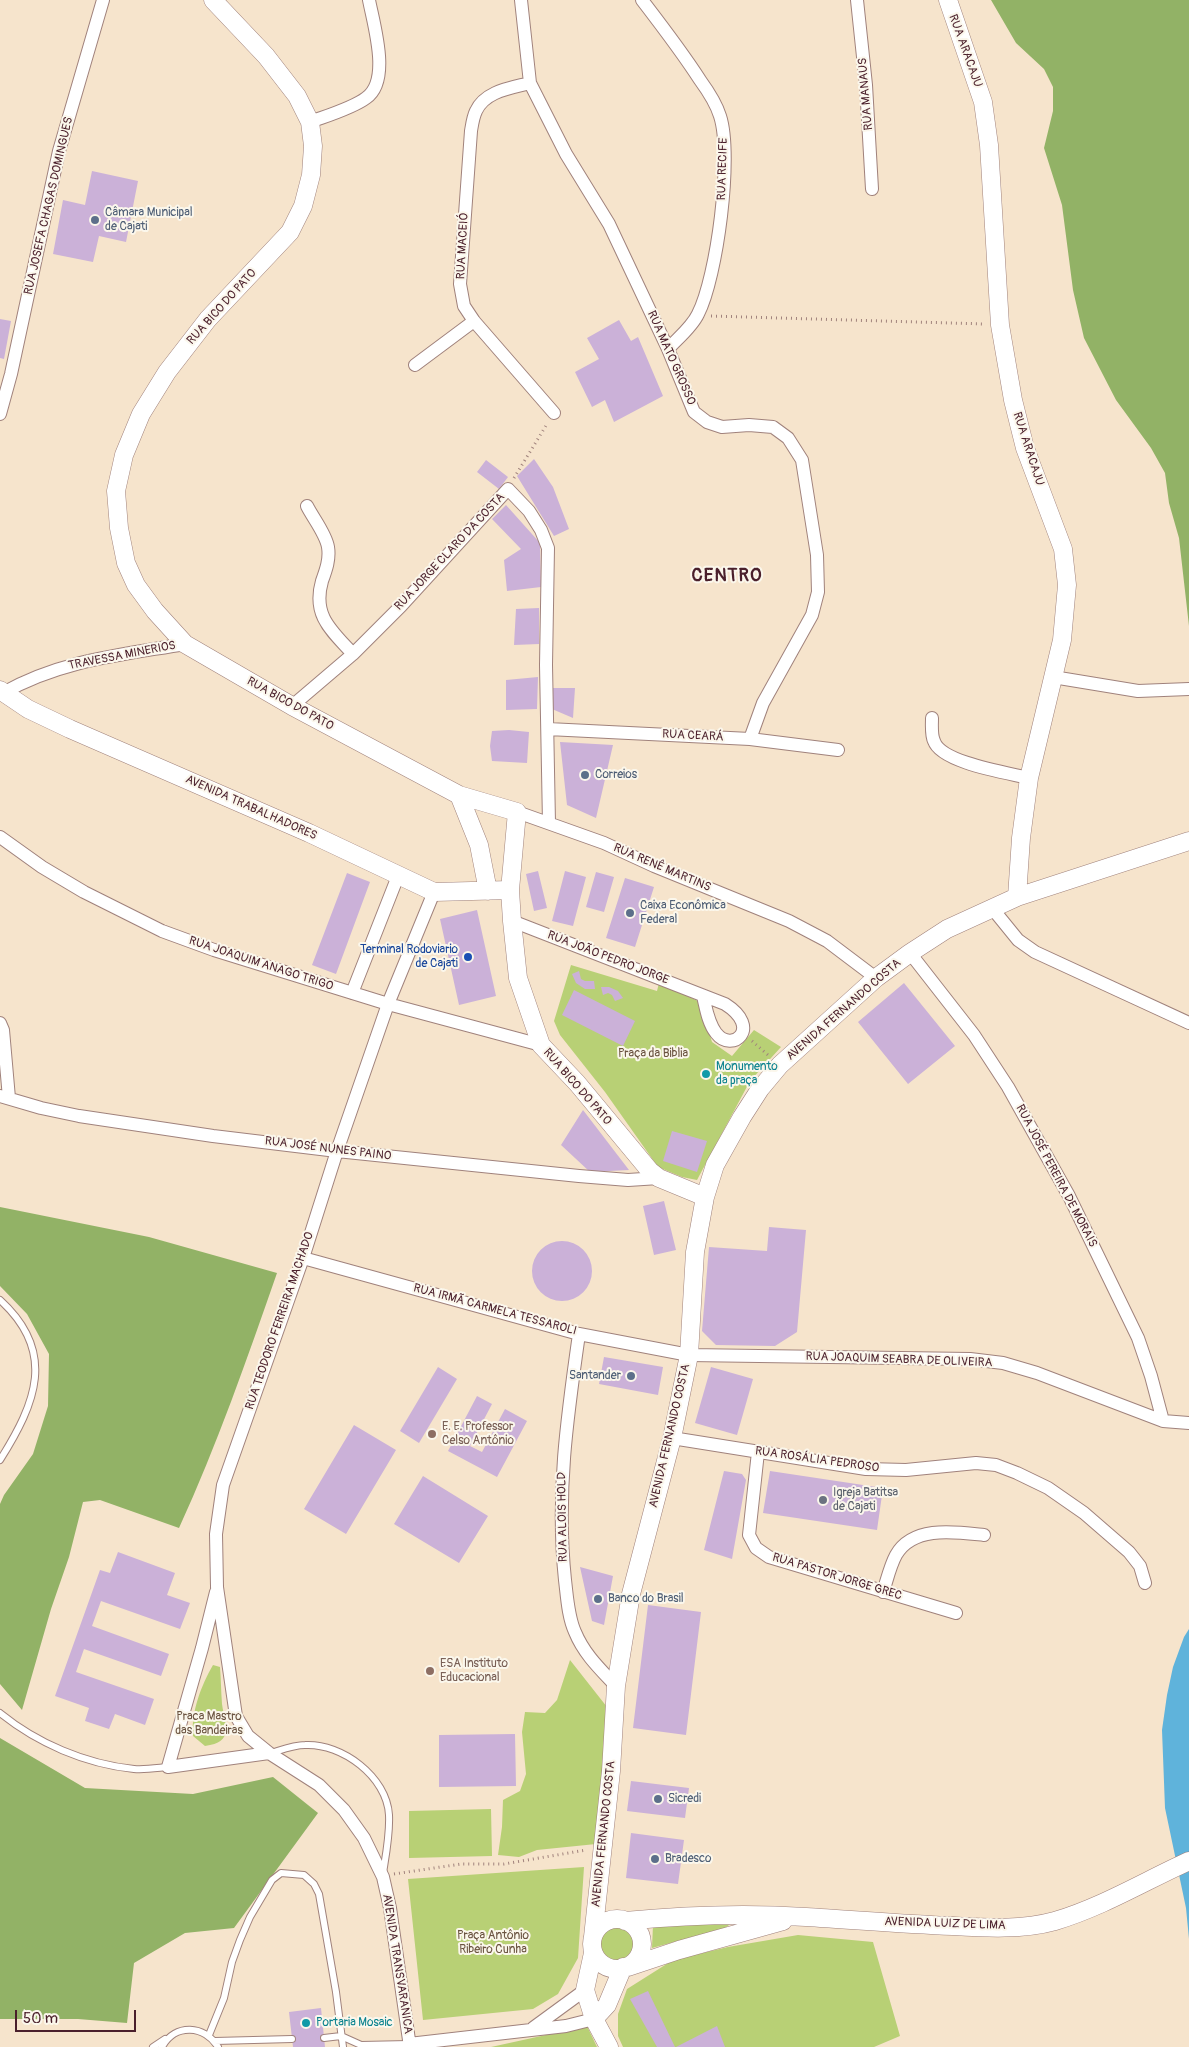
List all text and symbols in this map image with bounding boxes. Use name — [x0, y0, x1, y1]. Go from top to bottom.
street label: RUA ARACAJU — [945, 13, 985, 89]
street label: RUA MANAUS — [856, 57, 876, 131]
street label: RUA JOSEFA CHAGAS DOMINGUES — [22, 116, 76, 296]
street label: RUA RECIFE — [715, 137, 731, 201]
place label: Câmara Municipal de Cajati — [105, 206, 193, 234]
street label: RUA MACEIÓ — [454, 212, 472, 280]
marker: Câmara Municipal de Cajati — [89, 214, 101, 226]
street label: RUA BICO DO PATO — [184, 266, 260, 348]
street label: RUA MATO GROSSO — [644, 309, 698, 407]
street label: RUA ARACAJU — [1009, 410, 1047, 488]
street label: RUA JORGE CLARO DA COSTA — [392, 490, 508, 614]
district label: CENTRO — [691, 565, 763, 587]
street label: TRAVESSA MINERIOS — [67, 639, 177, 673]
street label: RUA BICO DO PATO — [244, 674, 336, 734]
street label: RUA CEARÁ — [662, 727, 724, 745]
place label: Correios — [595, 768, 637, 782]
marker: Correios — [579, 769, 591, 781]
street label: AVENIDA TRABALHADORES — [183, 772, 319, 844]
street label: RUA RENÊ MARTINS — [611, 841, 713, 895]
place label: Caixa Econômica Federal — [640, 899, 726, 927]
marker: Caixa Econômica Federal — [624, 907, 636, 919]
street label: RUA JOÃO PEDRO JORGE — [545, 928, 671, 988]
street label: RUA JOAQUIM ANAGO TRIGO — [187, 934, 335, 994]
place label: Terminal Rodoviario de Cajati — [360, 943, 458, 971]
marker: Terminal Rodoviario de Cajati — [462, 951, 474, 963]
street label: AVENIDA FERNANDO COSTA — [784, 956, 904, 1064]
street label: RUA BICO DO PATO — [540, 1046, 614, 1128]
park label: Praça da Biblia — [618, 1047, 688, 1061]
place label: Monumento da praça — [716, 1060, 778, 1088]
marker: Monumento da praça — [700, 1068, 712, 1080]
street label: RUA JOSÉ PEREIRA DE MORAIS — [1012, 1102, 1100, 1250]
street label: RUA JOSÉ NUNES PAINO — [264, 1134, 392, 1164]
street label: RUA TEODORO FERREIRA MACHADO — [243, 1230, 317, 1412]
street label: RUA IRMÃ CARMELA TESSAROLI — [412, 1281, 578, 1339]
street label: RUA JOAQUIM SEABRA DE OLIVEIRA — [805, 1350, 993, 1370]
street label: AVENIDA FERNANDO COSTA — [646, 1363, 694, 1509]
place label: Santander — [569, 1369, 621, 1383]
marker: Santander — [625, 1370, 637, 1382]
place label: E. E. Professor Celso Antônio — [442, 1420, 514, 1448]
marker: E. E. Professor Celso Antônio — [426, 1428, 438, 1440]
street label: RUA ROSÁLIA PEDROSO — [754, 1444, 880, 1476]
street label: RUA ALOIS HOLD — [555, 1472, 571, 1562]
place label: Igreja Batitsa de Cajati — [833, 1486, 898, 1514]
marker: Igreja Batitsa de Cajati — [817, 1494, 829, 1506]
street label: RUA PASTOR JORGE GREC — [770, 1550, 904, 1604]
place label: Banco do Brasil — [608, 1592, 684, 1606]
marker: Banco do Brasil — [592, 1593, 604, 1605]
place label: ESA Instituto Educacional — [440, 1657, 508, 1685]
marker: ESA Instituto Educacional — [424, 1665, 436, 1677]
park label: Praca Mastro das Bandeiras — [175, 1710, 243, 1738]
street label: AVENIDA FERNANDO COSTA — [589, 1760, 619, 1908]
place label: Sicredi — [668, 1792, 701, 1806]
marker: Sicredi — [652, 1793, 664, 1805]
place label: Bradesco — [665, 1852, 711, 1866]
marker: Bradesco — [649, 1853, 661, 1865]
street label: AVENIDA TRANSVARANICA — [379, 1893, 415, 2035]
street label: AVENIDA LUIZ DE LIMA — [884, 1915, 1006, 1933]
park label: Praça Antônio Ribeiro Cunha — [457, 1929, 529, 1957]
scale bar — [18, 2000, 139, 2032]
text: 50 m — [23, 2009, 58, 2028]
place label: Portaria Mosaic — [316, 2016, 393, 2030]
marker: Portaria Mosaic — [300, 2017, 312, 2029]

